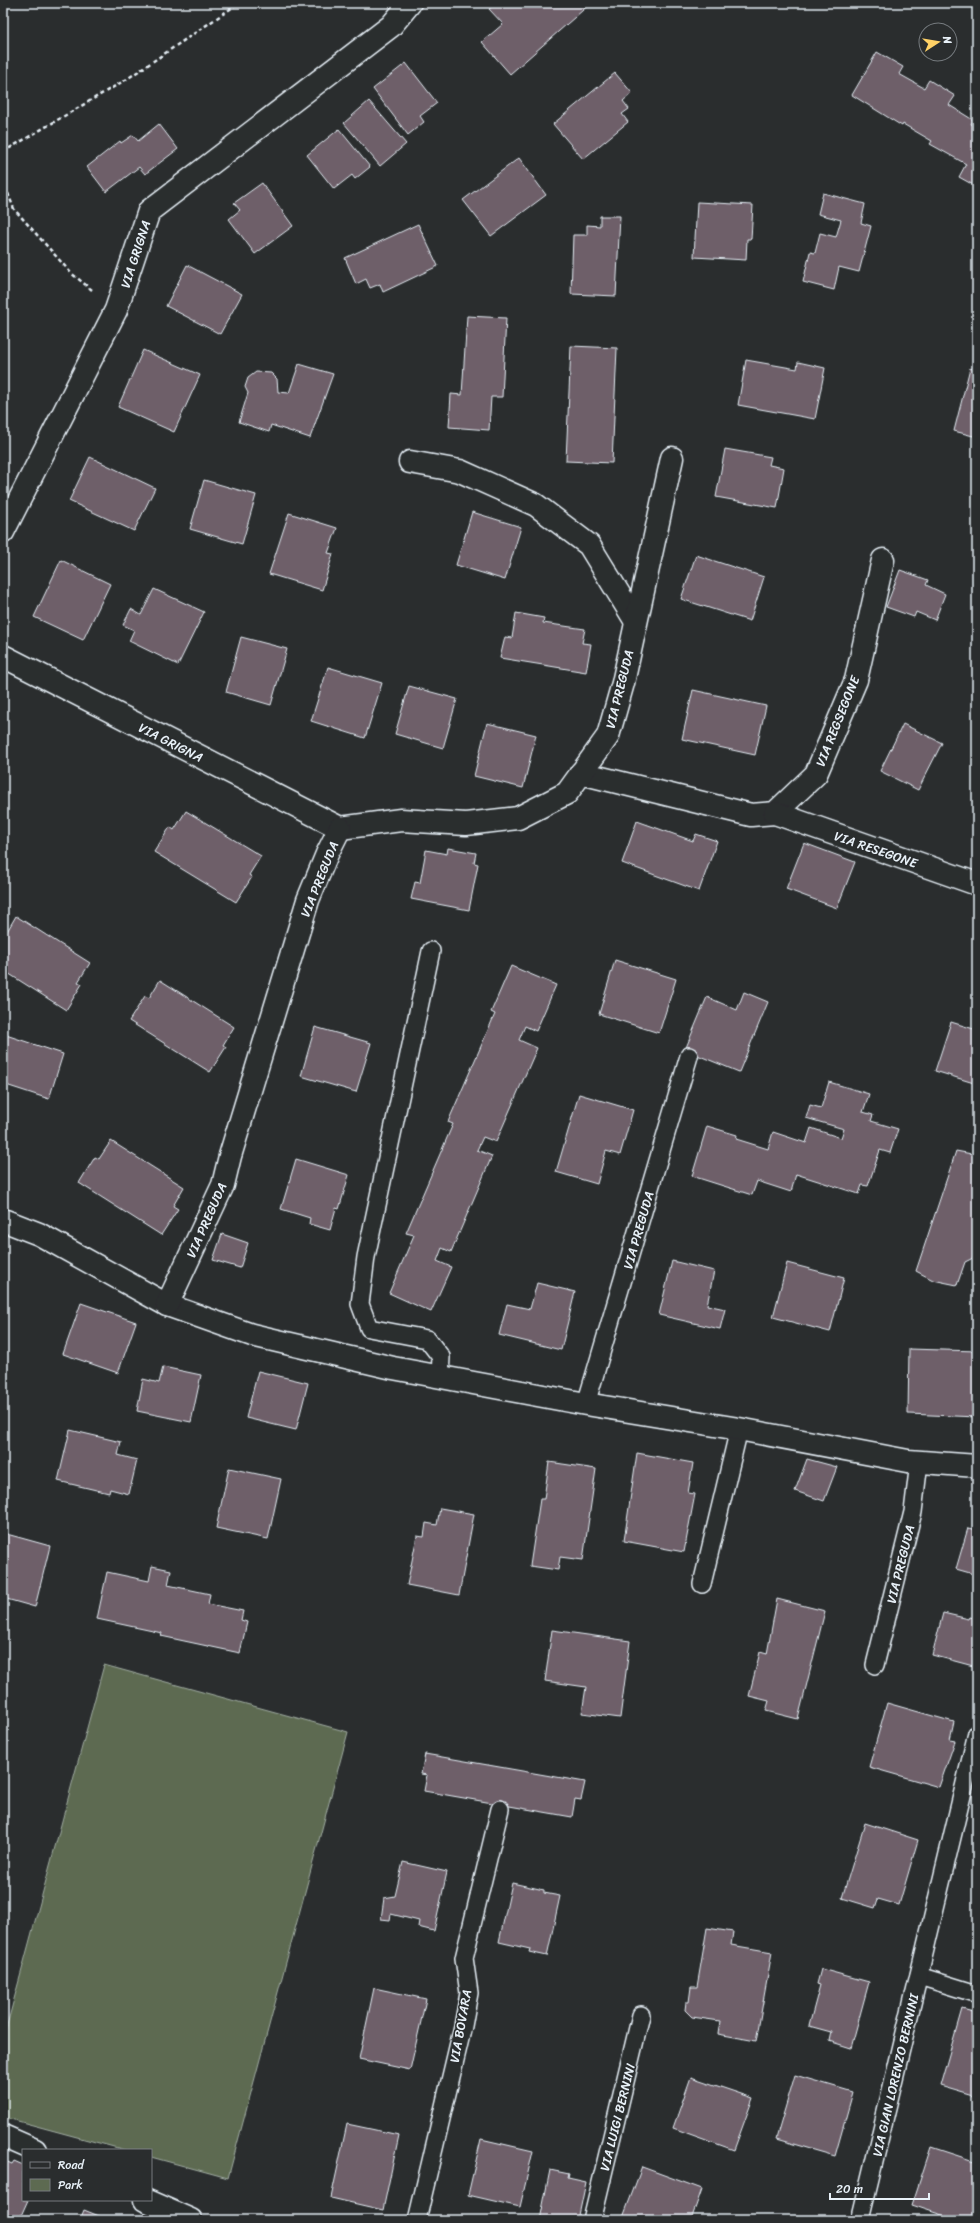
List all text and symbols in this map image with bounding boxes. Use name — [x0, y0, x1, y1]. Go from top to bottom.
north arrow — [918, 22, 958, 62]
text: N — [937, 33, 957, 46]
street label: VIA GRIGNA — [114, 217, 157, 291]
street label: VIA PREGUDA — [599, 647, 640, 731]
street label: VIA REGSEGONE — [809, 672, 866, 770]
street label: VIA GRIGNA — [134, 716, 207, 769]
street label: VIA RESEGONE — [831, 824, 921, 875]
street label: VIA PREGUDA — [294, 838, 345, 921]
street label: VIA PREGUDA — [180, 1179, 233, 1262]
street label: VIA PREGUDA — [616, 1188, 661, 1272]
street label: VIA PREGUDA — [880, 1522, 921, 1606]
street label: VIA BOVARA — [443, 1988, 478, 2065]
street label: VIA GIAN LORENZO BERNINI — [866, 1991, 926, 2159]
street label: VIA LUIGI BERNINI — [593, 2061, 642, 2173]
legend — [22, 2149, 152, 2201]
text: Road — [58, 2154, 85, 2176]
text: Park — [58, 2174, 83, 2196]
scale bar — [830, 2175, 929, 2201]
text: 20 m — [836, 2178, 863, 2200]

